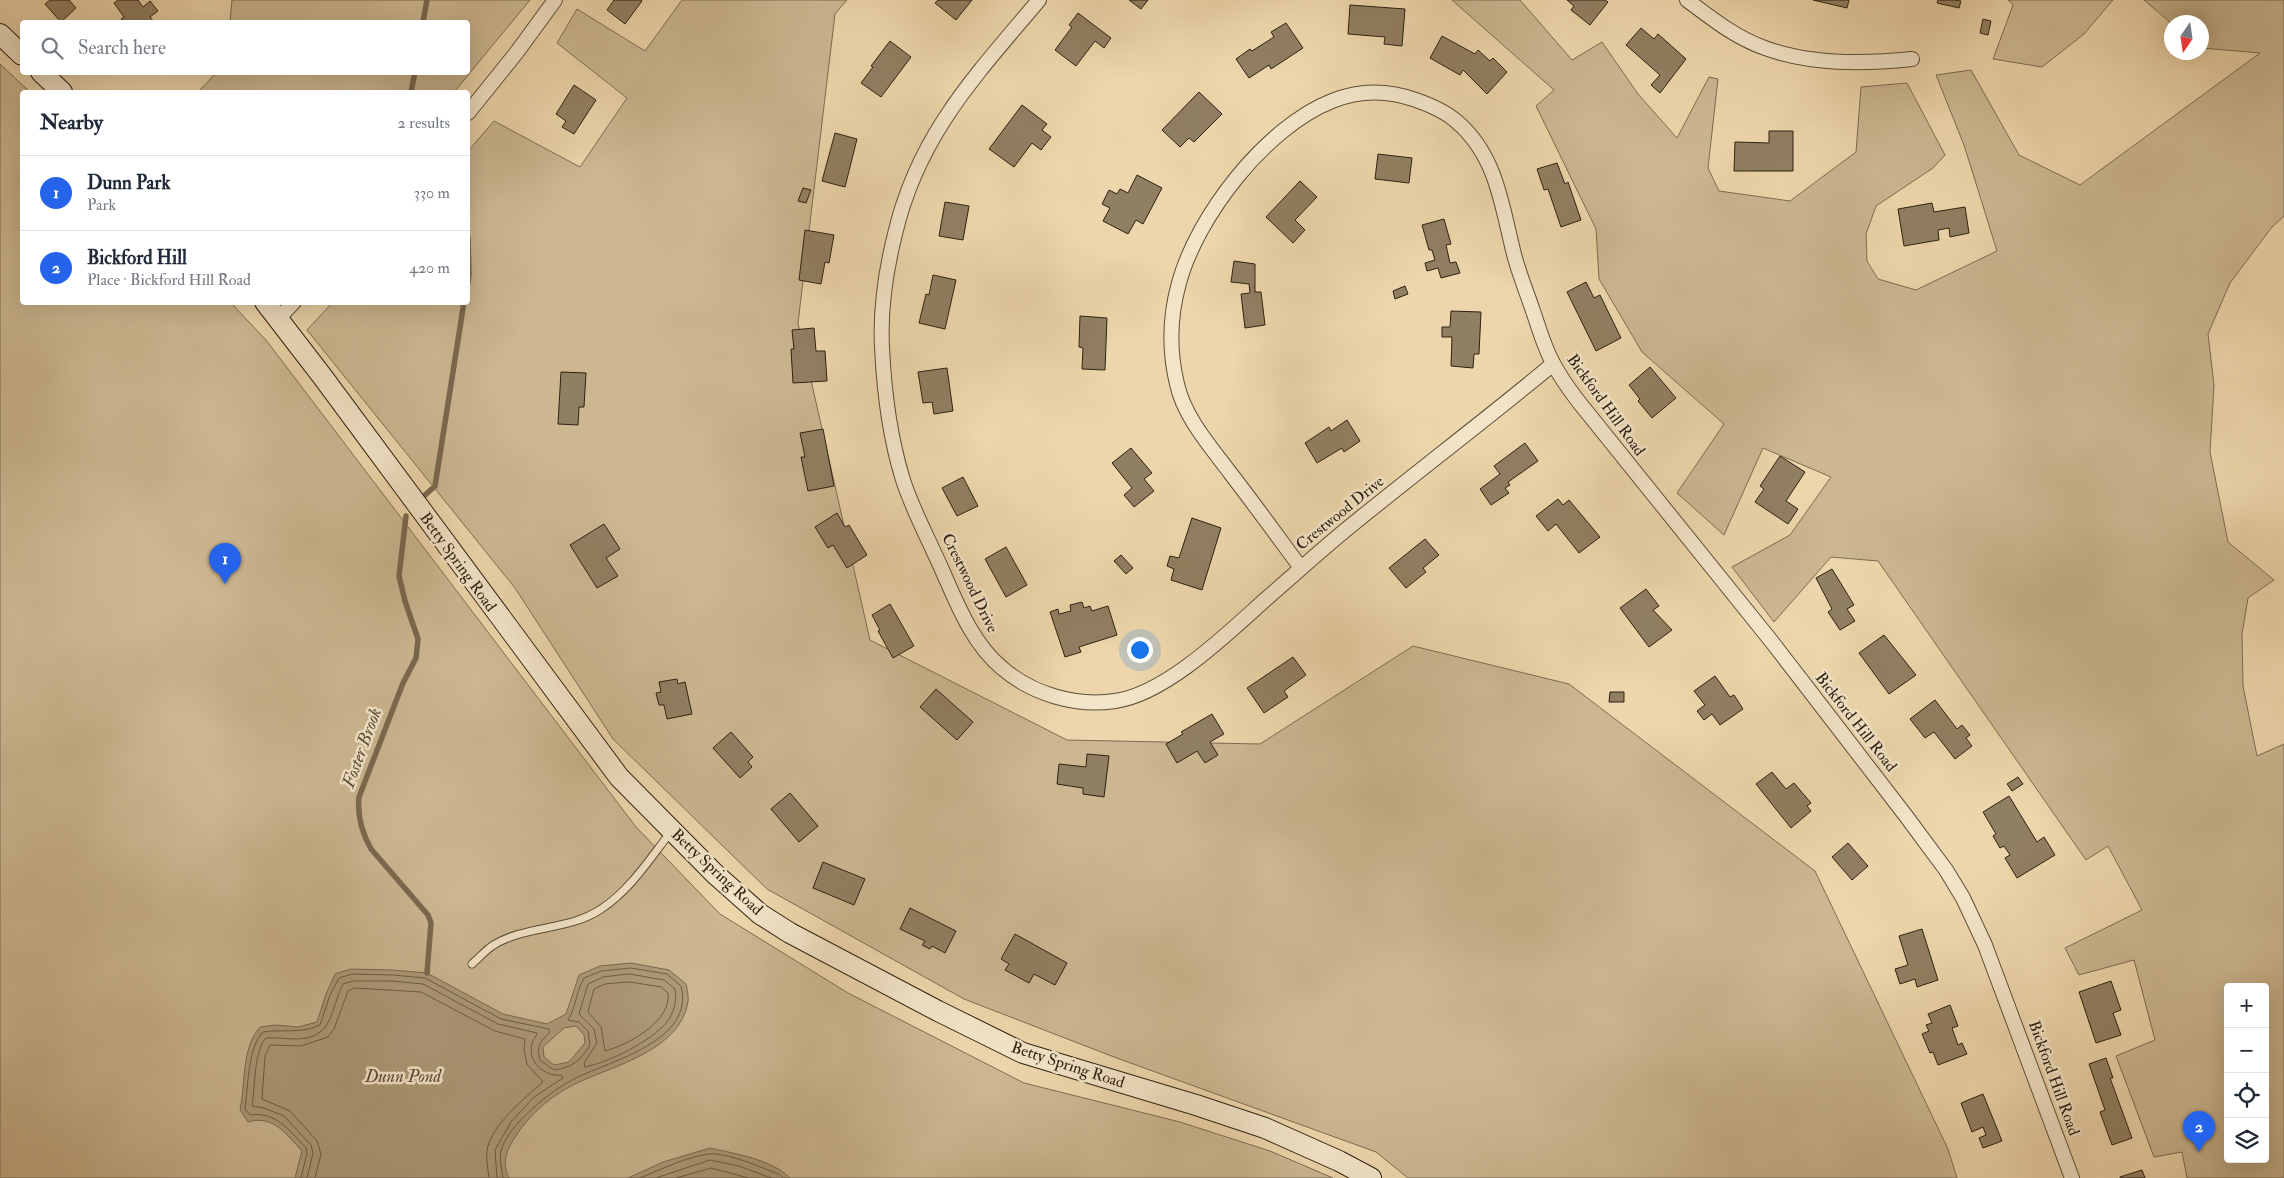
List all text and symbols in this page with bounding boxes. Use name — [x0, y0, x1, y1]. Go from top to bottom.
north arrow — [2164, 15, 2209, 60]
search box — [20, 20, 470, 75]
icon: search — [38, 34, 66, 62]
text: Search here — [78, 36, 166, 60]
text: Nearby — [40, 109, 103, 136]
text: 2 results — [397, 113, 450, 133]
text: Dunn Park — [87, 171, 171, 195]
text: 1 — [53, 183, 59, 203]
text: 330 m — [414, 183, 450, 203]
text: Park — [87, 195, 116, 215]
text: Bickford Hill — [87, 246, 187, 270]
text: 2 — [52, 258, 60, 278]
text: 420 m — [409, 258, 450, 278]
text: Place · Bickford Hill Road — [87, 270, 251, 290]
street label: Bickford Hill Road — [1562, 350, 1650, 460]
street label: Crestwood Drive — [1292, 471, 1388, 555]
street label: Betty Spring Road — [414, 508, 501, 616]
street label: Crestwood Drive — [937, 530, 1003, 636]
pin: 1 — [209, 543, 241, 584]
your location — [1127, 637, 1153, 663]
street label: Bickford Hill Road — [1811, 668, 1901, 776]
water label: Foster Brook — [337, 705, 387, 792]
street label: Betty Spring Road — [666, 824, 767, 920]
map controls — [2224, 983, 2269, 1163]
button: + — [2224, 983, 2269, 1028]
street label: Bickford Hill Road — [2024, 1018, 2084, 1138]
button: − — [2224, 1028, 2269, 1073]
street label: Betty Spring Road — [1008, 1037, 1127, 1094]
water label: Dunn Pond — [364, 1065, 443, 1088]
button: locate — [2224, 1073, 2269, 1118]
pin: 2 — [2183, 1111, 2215, 1152]
button: layers — [2224, 1118, 2269, 1163]

